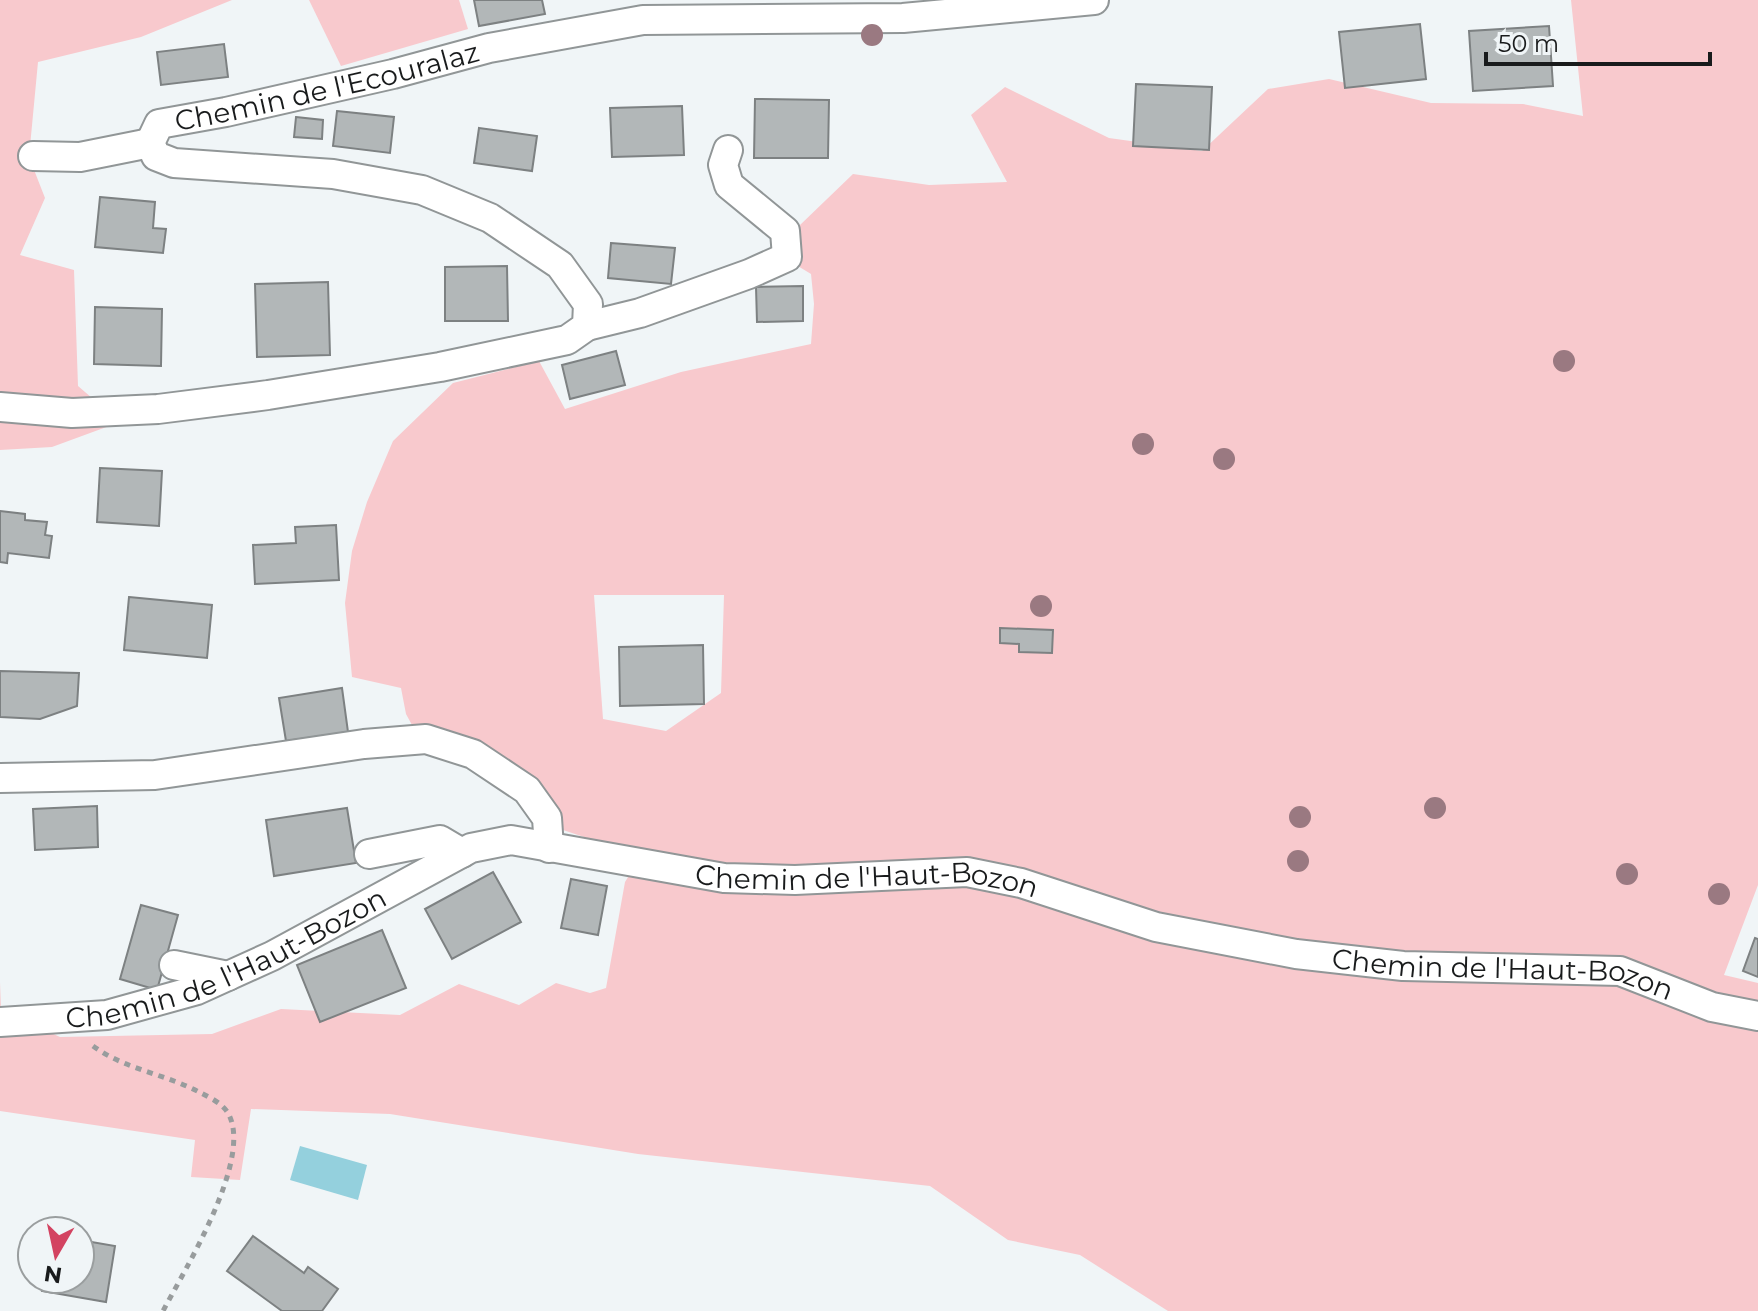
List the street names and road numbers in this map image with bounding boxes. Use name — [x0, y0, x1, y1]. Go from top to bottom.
street label: Chemin de l'Ecouralaz — [172, 35, 483, 138]
street label: Chemin de l'Haut-Bozon — [693, 855, 1043, 905]
street label: Chemin de l'Haut-Bozon — [64, 880, 392, 1035]
street label: Chemin de l'Haut-Bozon — [1330, 941, 1678, 1007]

